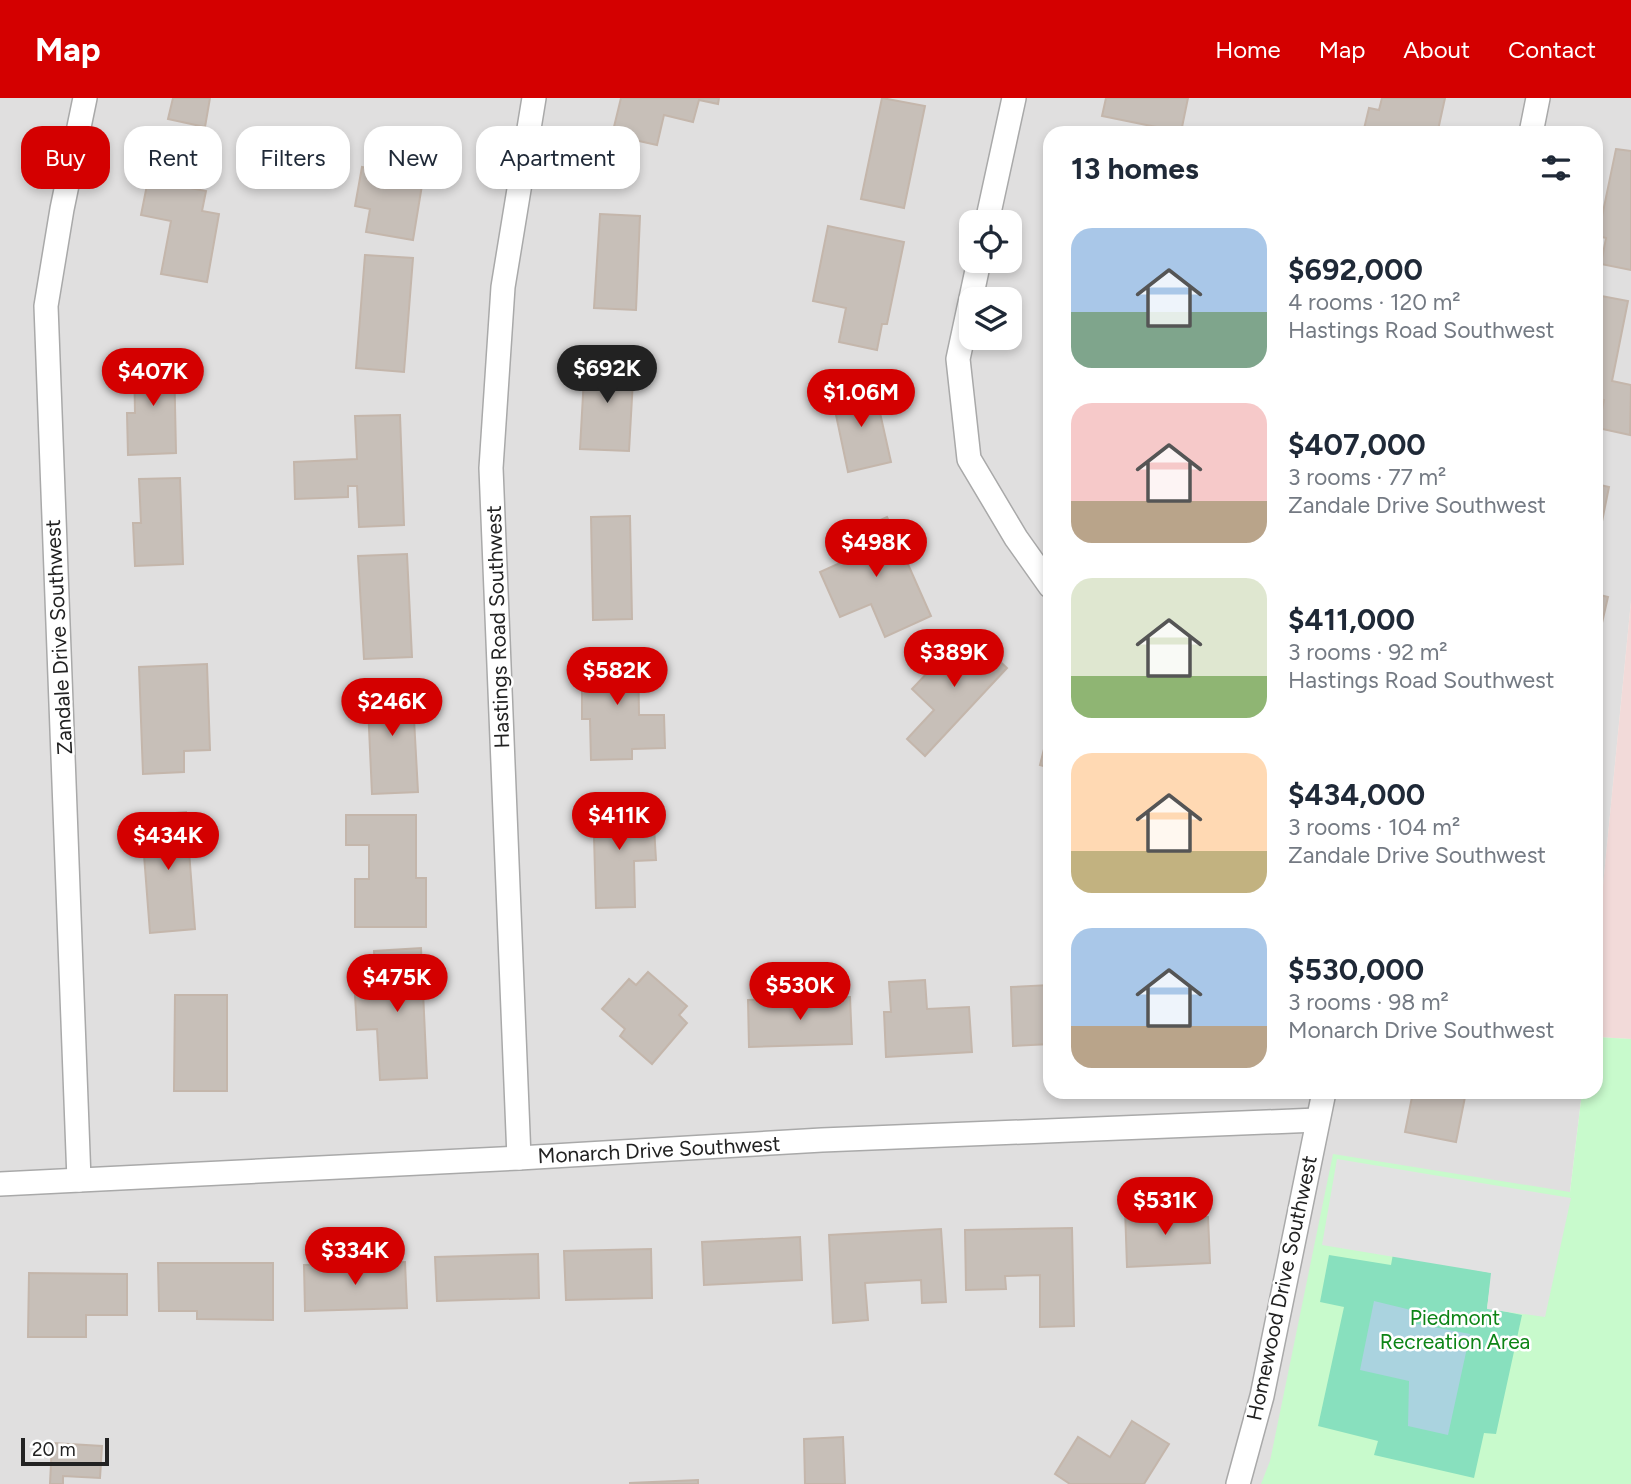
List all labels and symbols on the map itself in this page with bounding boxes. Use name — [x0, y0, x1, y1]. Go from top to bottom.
pin: $692K — [558, 345, 656, 405]
pin: $407K — [104, 348, 202, 408]
pin: $1.06M — [804, 370, 918, 429]
street label: Hastings Road Southwest — [481, 505, 514, 749]
street label: Zandale Drive Southwest — [40, 519, 77, 755]
pin: $498K — [827, 519, 925, 579]
pin: $389K — [905, 630, 1003, 689]
pin: $582K — [568, 648, 666, 707]
pin: $246K — [343, 678, 441, 738]
pin: $411K — [570, 792, 668, 852]
pin: $434K — [119, 812, 217, 872]
pin: $475K — [348, 954, 446, 1014]
pin: $530K — [751, 962, 849, 1022]
street label: Monarch Drive Southwest — [537, 1131, 781, 1168]
street label: Homewood Drive Southwest — [1241, 1153, 1322, 1423]
pin: $531K — [1116, 1178, 1214, 1237]
pin: $334K — [306, 1228, 404, 1287]
park label: Piedmont Recreation Area — [1380, 1305, 1530, 1354]
scale bar — [21, 1435, 108, 1467]

